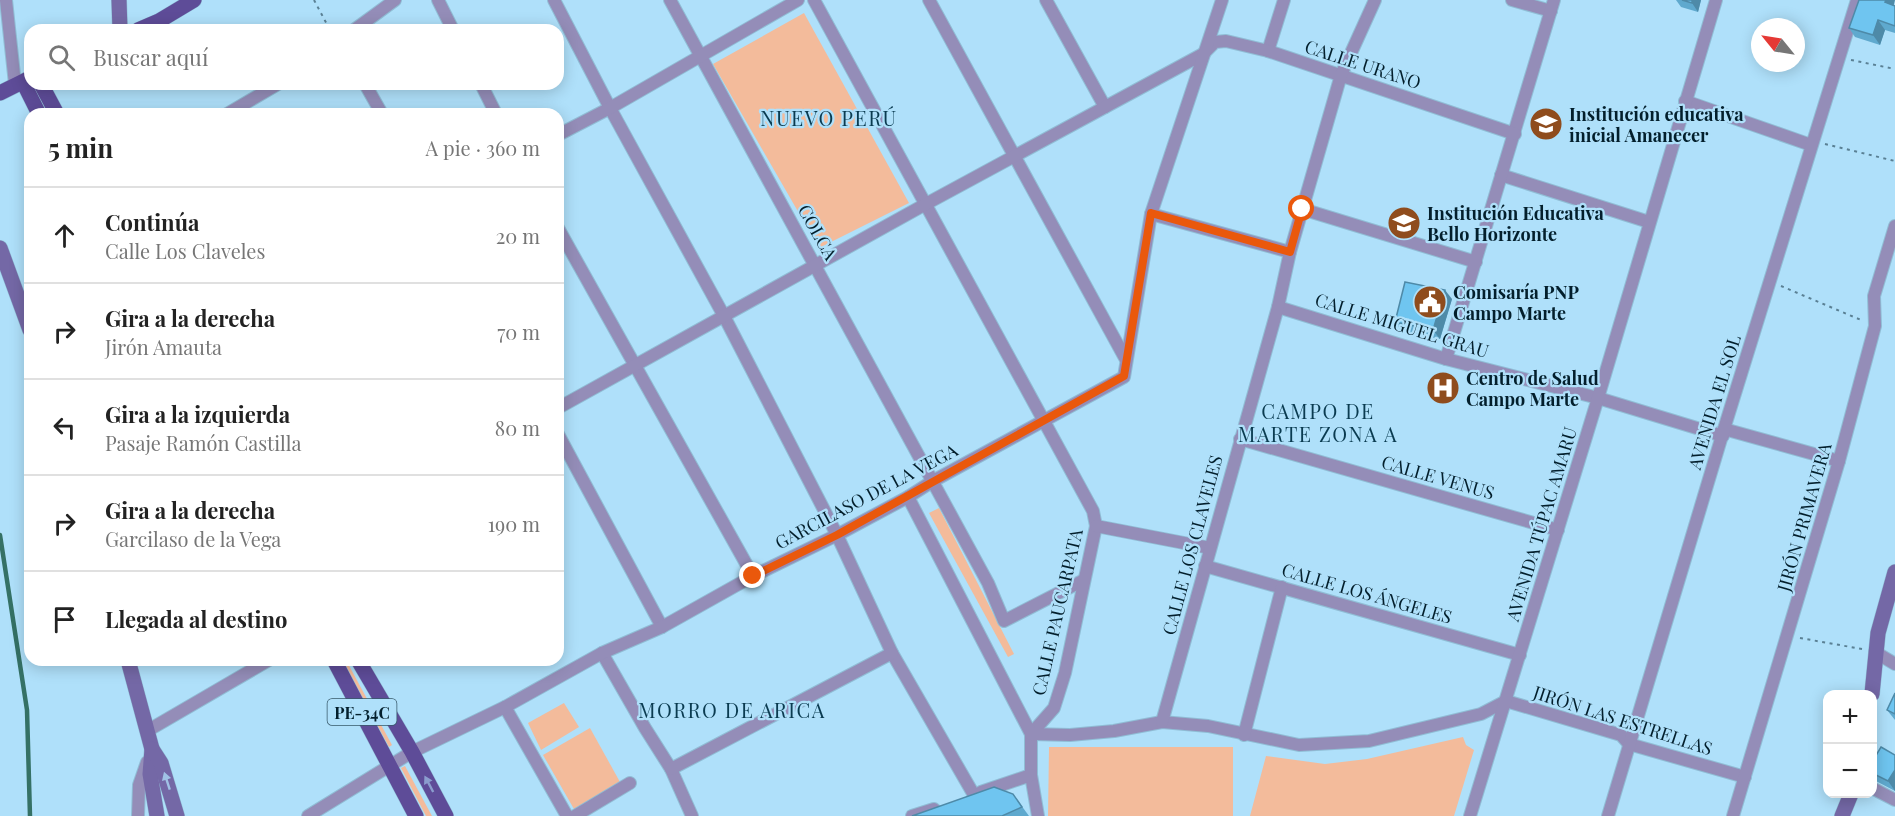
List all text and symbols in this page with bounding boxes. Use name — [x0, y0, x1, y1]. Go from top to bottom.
north arrow — [1751, 18, 1805, 72]
search box — [24, 24, 564, 90]
street label: CALLE URANO — [1302, 34, 1424, 94]
icon: search — [45, 41, 78, 74]
text: Buscar aquí — [93, 42, 208, 72]
place label: Institución educativa inicial Amanecer — [1569, 102, 1744, 147]
district label: NUEVO PERÚ — [760, 104, 898, 131]
school or university icon: Institución educativa inicial Amanecer — [1528, 106, 1564, 142]
text: 5 min — [48, 130, 113, 165]
text: A pie · 360 m — [425, 134, 540, 161]
route start — [1288, 195, 1314, 221]
street label: COLCA — [793, 200, 843, 265]
place label: Institución Educativa Bello Horizonte — [1427, 201, 1605, 246]
school or university icon: Institución Educativa Bello Horizonte — [1386, 205, 1422, 241]
text: Continúa — [105, 207, 199, 237]
icon: ahead — [48, 219, 81, 252]
text: 20 m — [496, 222, 540, 249]
text: Calle Los Claveles — [105, 237, 265, 264]
place label: Comisaría PNP Campo Marte — [1453, 280, 1579, 325]
public building icon: Comisaría PNP Campo Marte — [1412, 284, 1448, 320]
street label: CALLE MIGUEL GRAU — [1312, 287, 1492, 363]
text: Gira a la derecha — [105, 303, 275, 333]
icon: right — [48, 315, 81, 348]
text: 70 m — [497, 318, 540, 345]
street label: AVENIDA EL SOL — [1682, 331, 1746, 473]
text: Jirón Amauta — [105, 333, 222, 360]
place label: Centro de Salud Campo Marte — [1466, 366, 1599, 411]
hospital icon: Centro de Salud Campo Marte — [1425, 370, 1461, 406]
district label: CAMPO DE MARTE ZONA A — [1238, 397, 1398, 447]
text: Gira a la izquierda — [105, 399, 290, 429]
icon: left — [48, 411, 81, 444]
text: 80 m — [495, 414, 540, 441]
street label: AVENIDA TÚPAC AMARU — [1500, 424, 1582, 625]
text: Pasaje Ramón Castilla — [105, 429, 301, 456]
street label: GARCILASO DE LA VEGA — [770, 437, 962, 554]
street label: JIRÓN PRIMAVERA — [1771, 439, 1837, 595]
street label: CALLE VENUS — [1379, 449, 1497, 505]
street label: CALLE LOS CLAVELES — [1156, 453, 1228, 637]
text: Gira a la derecha — [105, 495, 275, 525]
icon: right — [48, 507, 81, 540]
text: 190 m — [488, 510, 540, 537]
text: Garcilaso de la Vega — [105, 525, 281, 552]
street label: CALLE PAUCARPATA — [1026, 526, 1088, 698]
street label: CALLE LOS ÁNGELES — [1279, 557, 1455, 629]
route end — [739, 562, 765, 588]
icon: arrive — [48, 603, 81, 636]
text: Llegada al destino — [105, 604, 287, 634]
street label: JIRÓN LAS ESTRELLAS — [1529, 679, 1716, 760]
map controls — [1823, 690, 1877, 798]
button: + — [1823, 690, 1877, 744]
district label: MORRO DE ARICA — [638, 696, 826, 723]
road number: PE-34C — [328, 699, 397, 725]
button: − — [1823, 744, 1877, 798]
one-way arrow — [162, 772, 172, 790]
one-way arrow — [424, 775, 434, 792]

